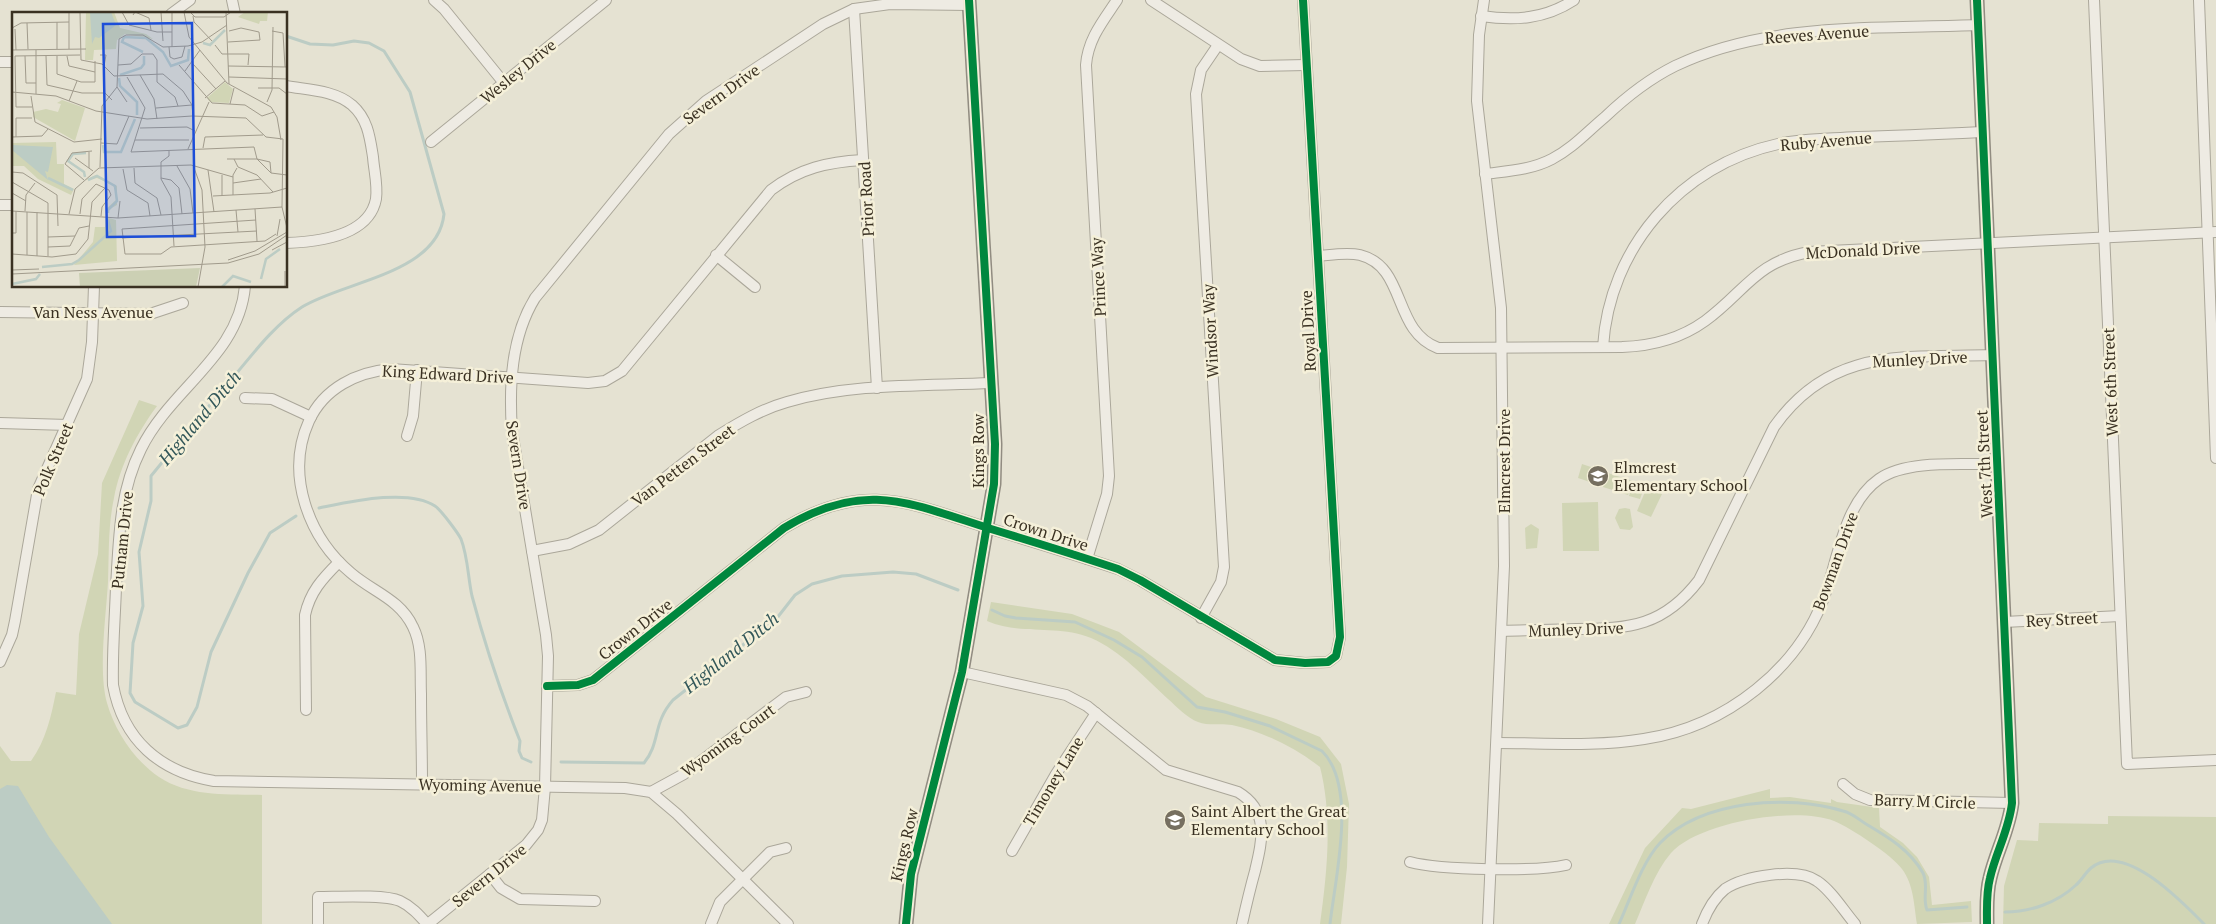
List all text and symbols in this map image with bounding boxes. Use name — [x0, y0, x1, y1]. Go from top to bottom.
inset map — [12, 12, 288, 288]
street label: Reeves Avenue — [1764, 19, 1870, 49]
street label: Wesley Drive — [475, 34, 561, 108]
street label: Severn Drive — [678, 59, 764, 129]
street label: Ruby Avenue — [1779, 126, 1873, 156]
street label: Prior Road — [853, 161, 879, 237]
street label: Prince Way — [1085, 236, 1111, 317]
street label: McDonald Drive — [1805, 236, 1921, 264]
street label: Windsor Way — [1197, 283, 1223, 379]
street label: Royal Drive — [1295, 290, 1321, 372]
street label: Van Ness Avenue — [33, 301, 153, 323]
street label: West 6th Street — [2097, 327, 2123, 437]
street label: Munley Drive — [1872, 346, 1968, 372]
street label: King Edward Drive — [382, 360, 514, 388]
water label: Highland Ditch — [152, 365, 246, 471]
street label: Elmcrest Drive — [1493, 409, 1515, 513]
street label: West 7th Street — [1970, 409, 1998, 519]
street label: Kings Row — [967, 414, 989, 488]
street label: Polk Street — [28, 419, 78, 499]
street label: Severn Drive — [501, 419, 537, 511]
street label: Van Petten Street — [627, 419, 739, 511]
place label: Elmcrest Elementary School — [1614, 456, 1748, 496]
school or university icon: Elmcrest Elementary School — [1586, 464, 1610, 488]
street label: Putnam Drive — [106, 490, 138, 590]
street label: Crown Drive — [1001, 508, 1091, 556]
street label: Bowman Drive — [1807, 509, 1863, 613]
street label: Crown Drive — [593, 593, 677, 665]
water label: Highland Ditch — [677, 606, 783, 699]
street label: Rey Street — [2025, 606, 2099, 632]
street label: Munley Drive — [1528, 616, 1624, 642]
street label: Wyoming Court — [677, 698, 779, 782]
street label: Timoney Lane — [1018, 732, 1088, 830]
street label: Wyoming Avenue — [418, 773, 542, 797]
street label: Barry M Circle — [1874, 788, 1976, 814]
place label: Saint Albert the Great Elementary School — [1191, 800, 1347, 840]
street label: Kings Row — [885, 806, 923, 884]
school or university icon: Saint Albert the Great Elementary School — [1163, 808, 1187, 832]
street label: Severn Drive — [447, 838, 531, 912]

